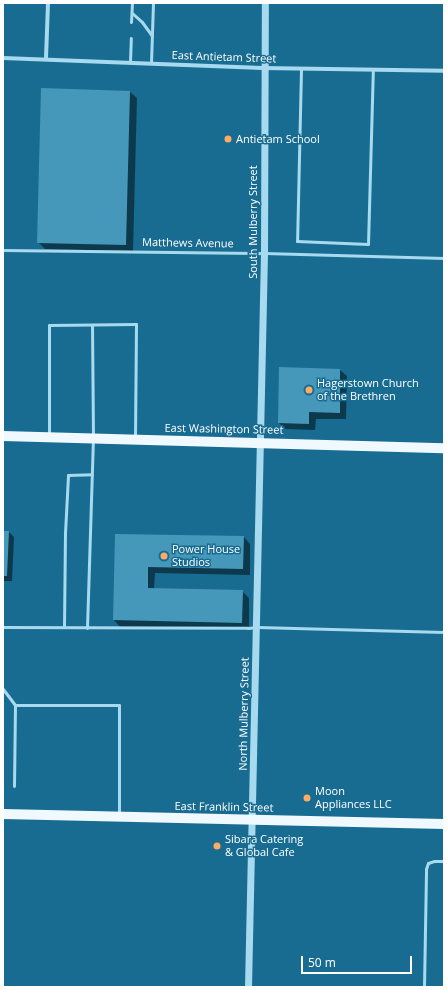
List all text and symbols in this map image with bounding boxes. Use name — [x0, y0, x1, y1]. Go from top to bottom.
street label: East Antietam Street — [171, 49, 277, 65]
place label: Antietam School — [236, 132, 320, 146]
marker: Antietam School — [223, 134, 233, 144]
street label: South Mulberry Street — [246, 165, 260, 279]
street label: Matthews Avenue — [142, 236, 234, 250]
place label: Hagerstown Church of the Brethren — [317, 377, 419, 403]
marker: Hagerstown Church of the Brethren — [304, 385, 314, 395]
street label: East Washington Street — [164, 421, 284, 437]
place label: Power House Studios — [172, 543, 240, 569]
marker: Power House Studios — [159, 551, 169, 561]
street label: North Mulberry Street — [236, 657, 252, 771]
place label: Moon Appliances LLC — [315, 785, 392, 811]
marker: Moon Appliances LLC — [302, 793, 312, 803]
street label: East Franklin Street — [174, 800, 274, 814]
place label: Sibara Catering & Global Cafe — [225, 833, 303, 859]
marker: Sibara Catering & Global Cafe — [212, 841, 222, 851]
scale bar — [303, 948, 414, 974]
text: 50 m — [308, 954, 336, 971]

